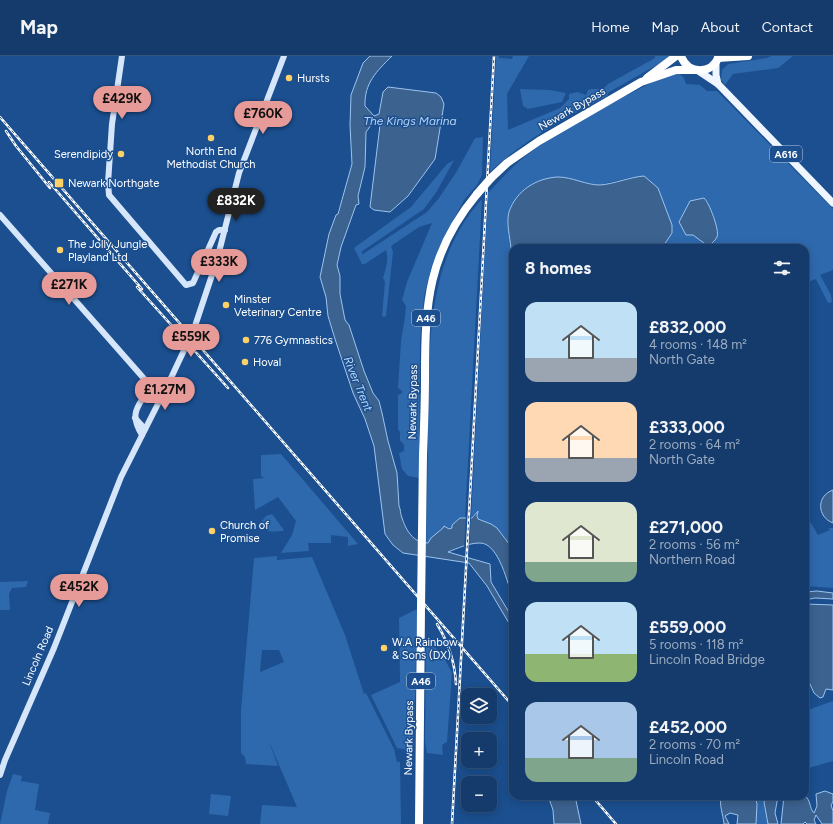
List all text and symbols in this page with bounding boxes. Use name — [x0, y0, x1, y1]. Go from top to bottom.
text: Map — [20, 16, 58, 39]
text: Home — [591, 19, 630, 36]
text: Map — [652, 19, 679, 36]
text: About — [701, 19, 740, 36]
text: Contact — [762, 19, 813, 36]
place label: Hursts — [297, 72, 330, 85]
marker: Hursts — [284, 73, 294, 83]
street label: Newark Bypass — [536, 85, 608, 133]
pin: £429K — [94, 86, 150, 120]
text: £429K — [102, 91, 142, 106]
pin: £760K — [235, 101, 291, 135]
text: £760K — [243, 106, 283, 121]
water label: The Kings Marina — [363, 114, 457, 128]
marker: North End Methodist Church — [206, 133, 216, 143]
place label: North End Methodist Church — [166, 145, 256, 171]
road number: A616 — [770, 146, 802, 162]
place label: Serendipidy — [54, 148, 113, 161]
marker: Serendipidy — [116, 149, 126, 159]
marker: Newark Northgate — [53, 177, 65, 189]
place label: Newark Northgate — [68, 177, 159, 190]
pin: £832K — [208, 188, 264, 222]
text: £832K — [216, 193, 256, 208]
place label: The Jolly Jungle Playland Ltd — [68, 238, 147, 264]
marker: The Jolly Jungle Playland Ltd — [55, 245, 65, 255]
pin: £333K — [191, 249, 247, 283]
text: £333K — [200, 254, 238, 269]
icon: filters — [771, 257, 793, 279]
text: 8 homes — [525, 258, 591, 278]
pin: £271K — [41, 272, 97, 306]
text: £271K — [51, 277, 87, 292]
place label: Minster Veterinary Centre — [234, 293, 322, 319]
marker: Minster Veterinary Centre — [221, 300, 231, 310]
road number: A46 — [412, 310, 440, 326]
text: £832,000 — [649, 317, 726, 337]
icon: home — [557, 318, 605, 366]
pin: £559K — [163, 324, 219, 358]
text: £559K — [171, 329, 211, 344]
place label: 776 Gymnastics — [254, 334, 333, 347]
marker: 776 Gymnastics — [241, 335, 251, 345]
text: 4 rooms · 148 m² — [649, 337, 747, 352]
text: North Gate — [649, 352, 715, 367]
water label: River Trent — [341, 354, 376, 414]
place label: Hoval — [253, 356, 281, 369]
marker: Hoval — [240, 357, 250, 367]
street label: Newark Bypass — [406, 364, 420, 440]
pin: £1.27M — [132, 377, 198, 411]
text: £1.27M — [144, 382, 186, 397]
text: £333,000 — [649, 417, 725, 437]
icon: home — [557, 418, 605, 466]
text: 2 rooms · 64 m² — [649, 437, 740, 452]
text: North Gate — [649, 452, 715, 467]
text: £271,000 — [649, 517, 723, 537]
icon: home — [557, 518, 605, 566]
place label: Church of Promise — [220, 519, 270, 545]
marker: Church of Promise — [207, 526, 217, 536]
text: 2 rooms · 56 m² — [649, 537, 740, 552]
text: Northern Road — [649, 552, 735, 567]
pin: £452K — [51, 574, 107, 608]
text: £452K — [59, 579, 99, 594]
text: £559,000 — [649, 617, 726, 637]
icon: home — [557, 618, 605, 666]
street label: Lincoln Road — [20, 624, 56, 688]
place label: W.A Rainbow & Sons (DX) — [392, 636, 458, 662]
text: 5 rooms · 118 m² — [649, 637, 744, 652]
marker: W.A Rainbow & Sons (DX) — [379, 643, 389, 653]
text: Lincoln Road Bridge — [649, 652, 765, 667]
road number: A46 — [407, 673, 435, 689]
map controls — [461, 688, 497, 812]
button: layers — [461, 688, 497, 724]
street label: Newark Bypass — [402, 700, 416, 776]
text: £452,000 — [649, 717, 727, 737]
icon: home — [557, 718, 605, 766]
button: + — [461, 732, 497, 768]
text: 2 rooms · 70 m² — [649, 737, 740, 752]
text: Lincoln Road — [649, 752, 724, 767]
button: − — [461, 776, 497, 812]

